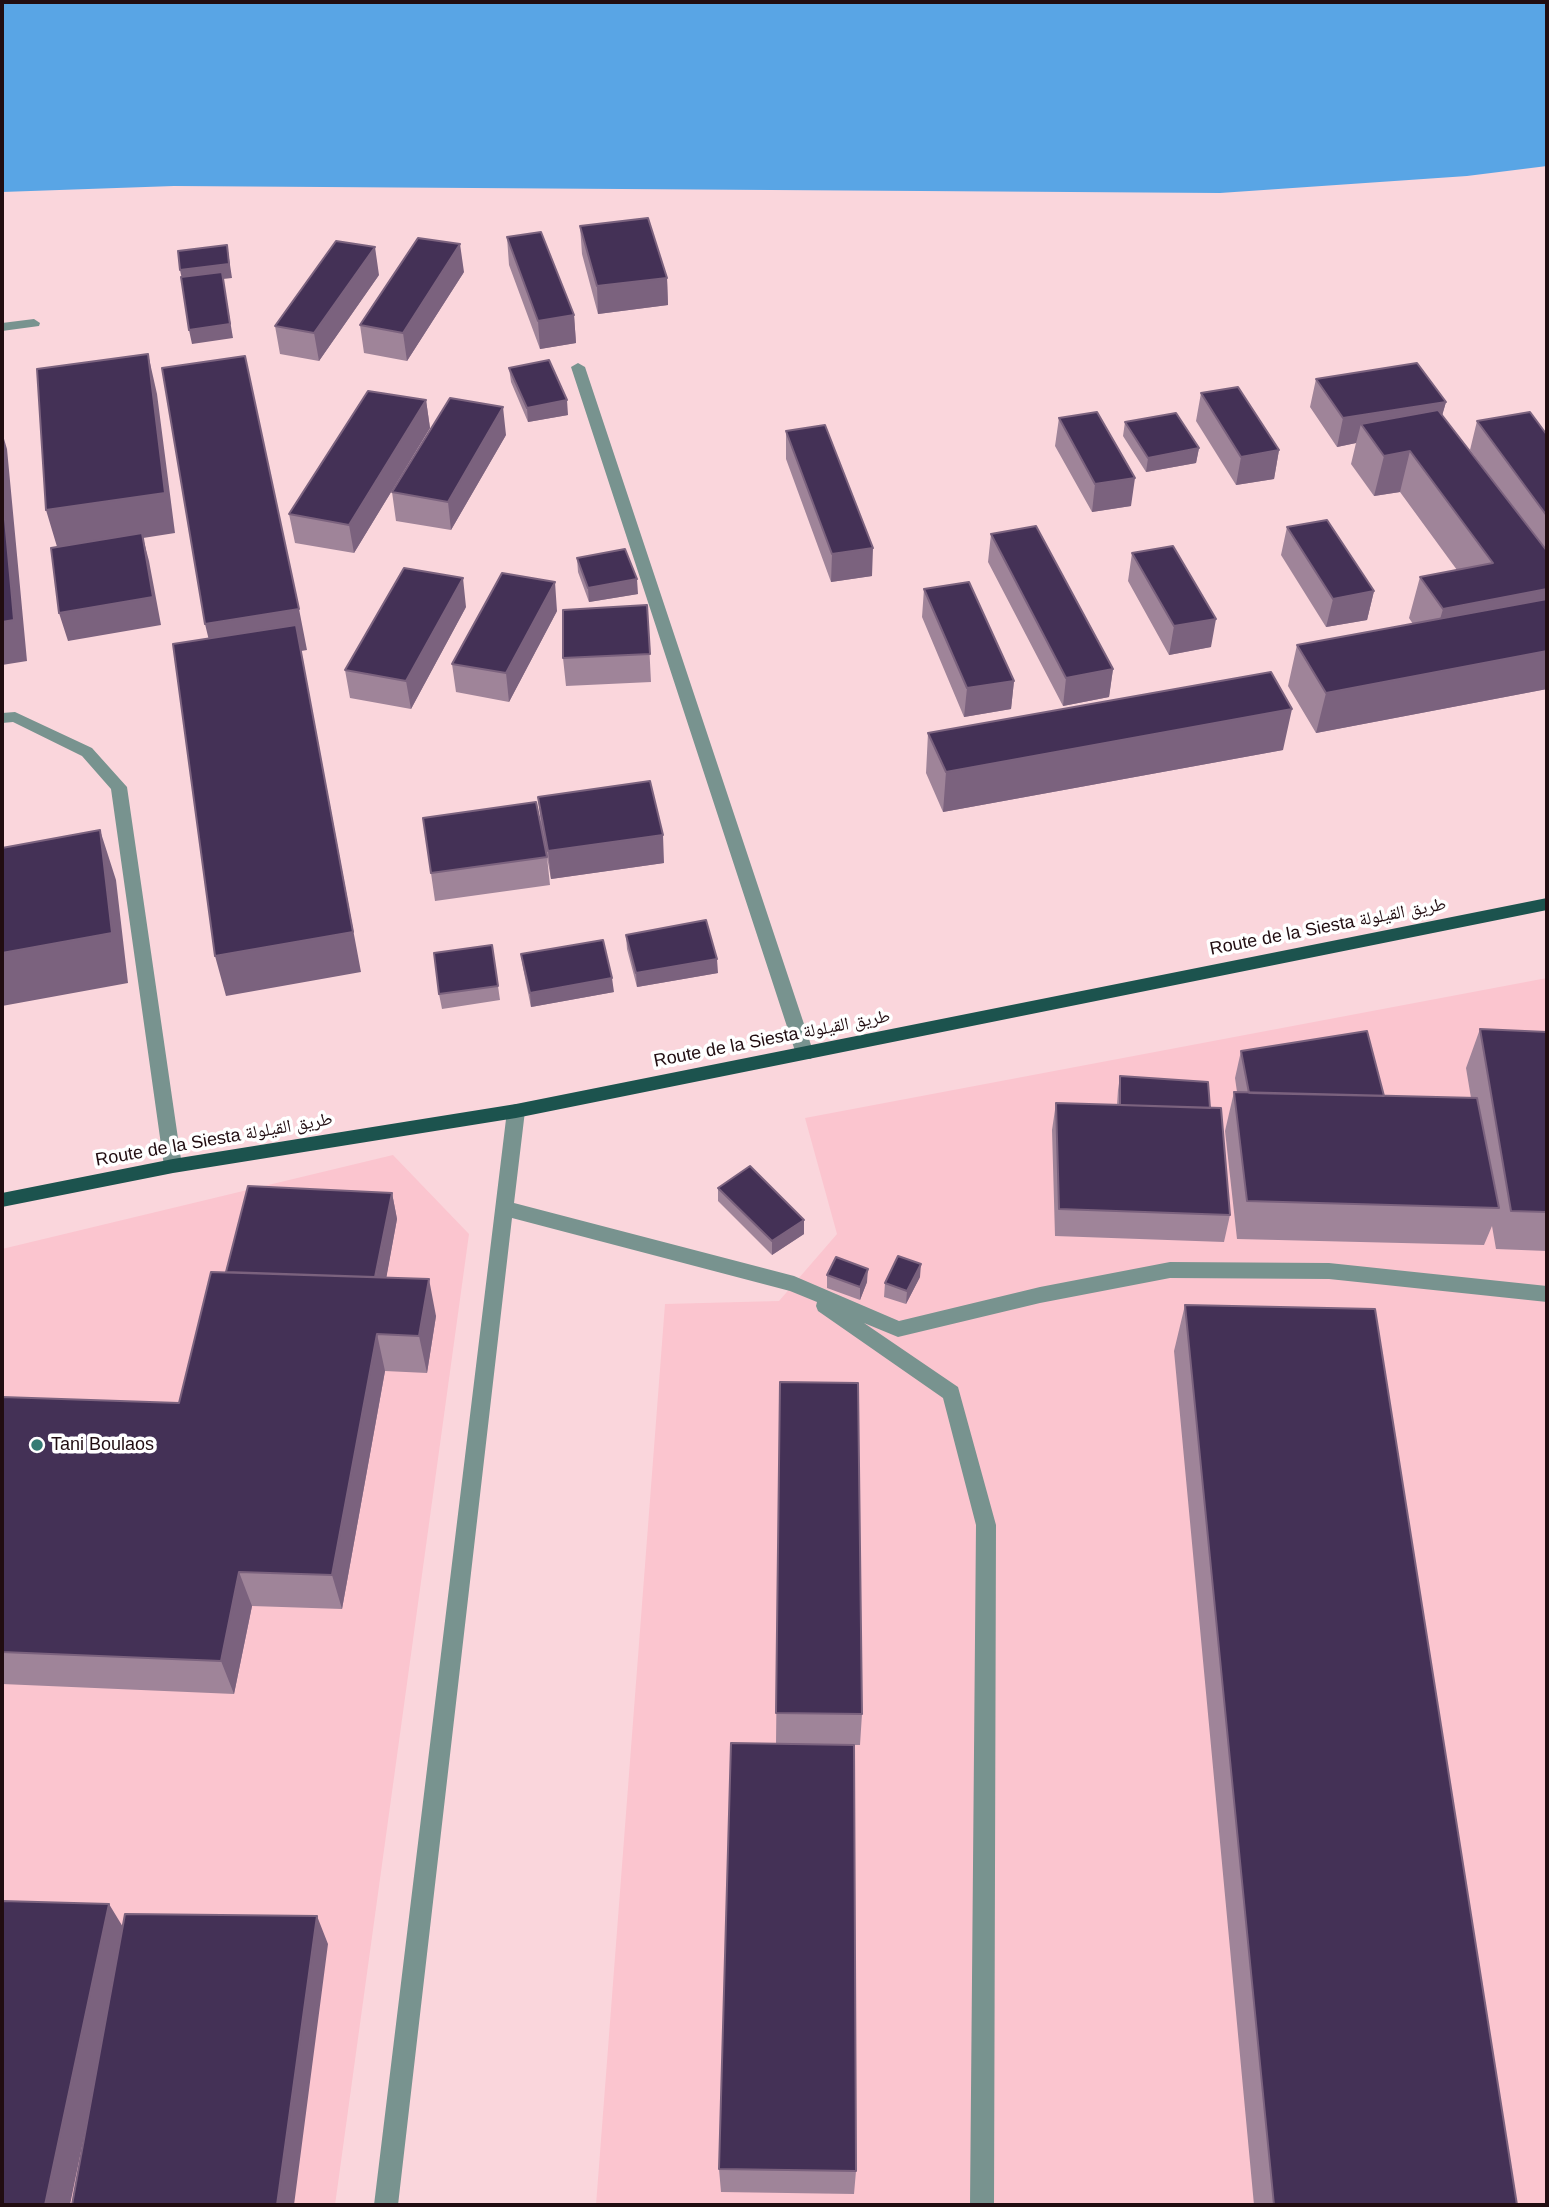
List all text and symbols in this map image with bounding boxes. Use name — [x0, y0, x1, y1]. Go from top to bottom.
street label: Route de la Siesta طريق القيلولة — [1208, 893, 1448, 961]
street label: Route de la Siesta طريق القيلولة — [652, 1005, 892, 1073]
street label: Route de la Siesta طريق القيلولة — [94, 1108, 334, 1172]
place label: Tani Boulaos — [51, 1434, 154, 1456]
marker: Tani Boulaos — [29, 1437, 45, 1453]

